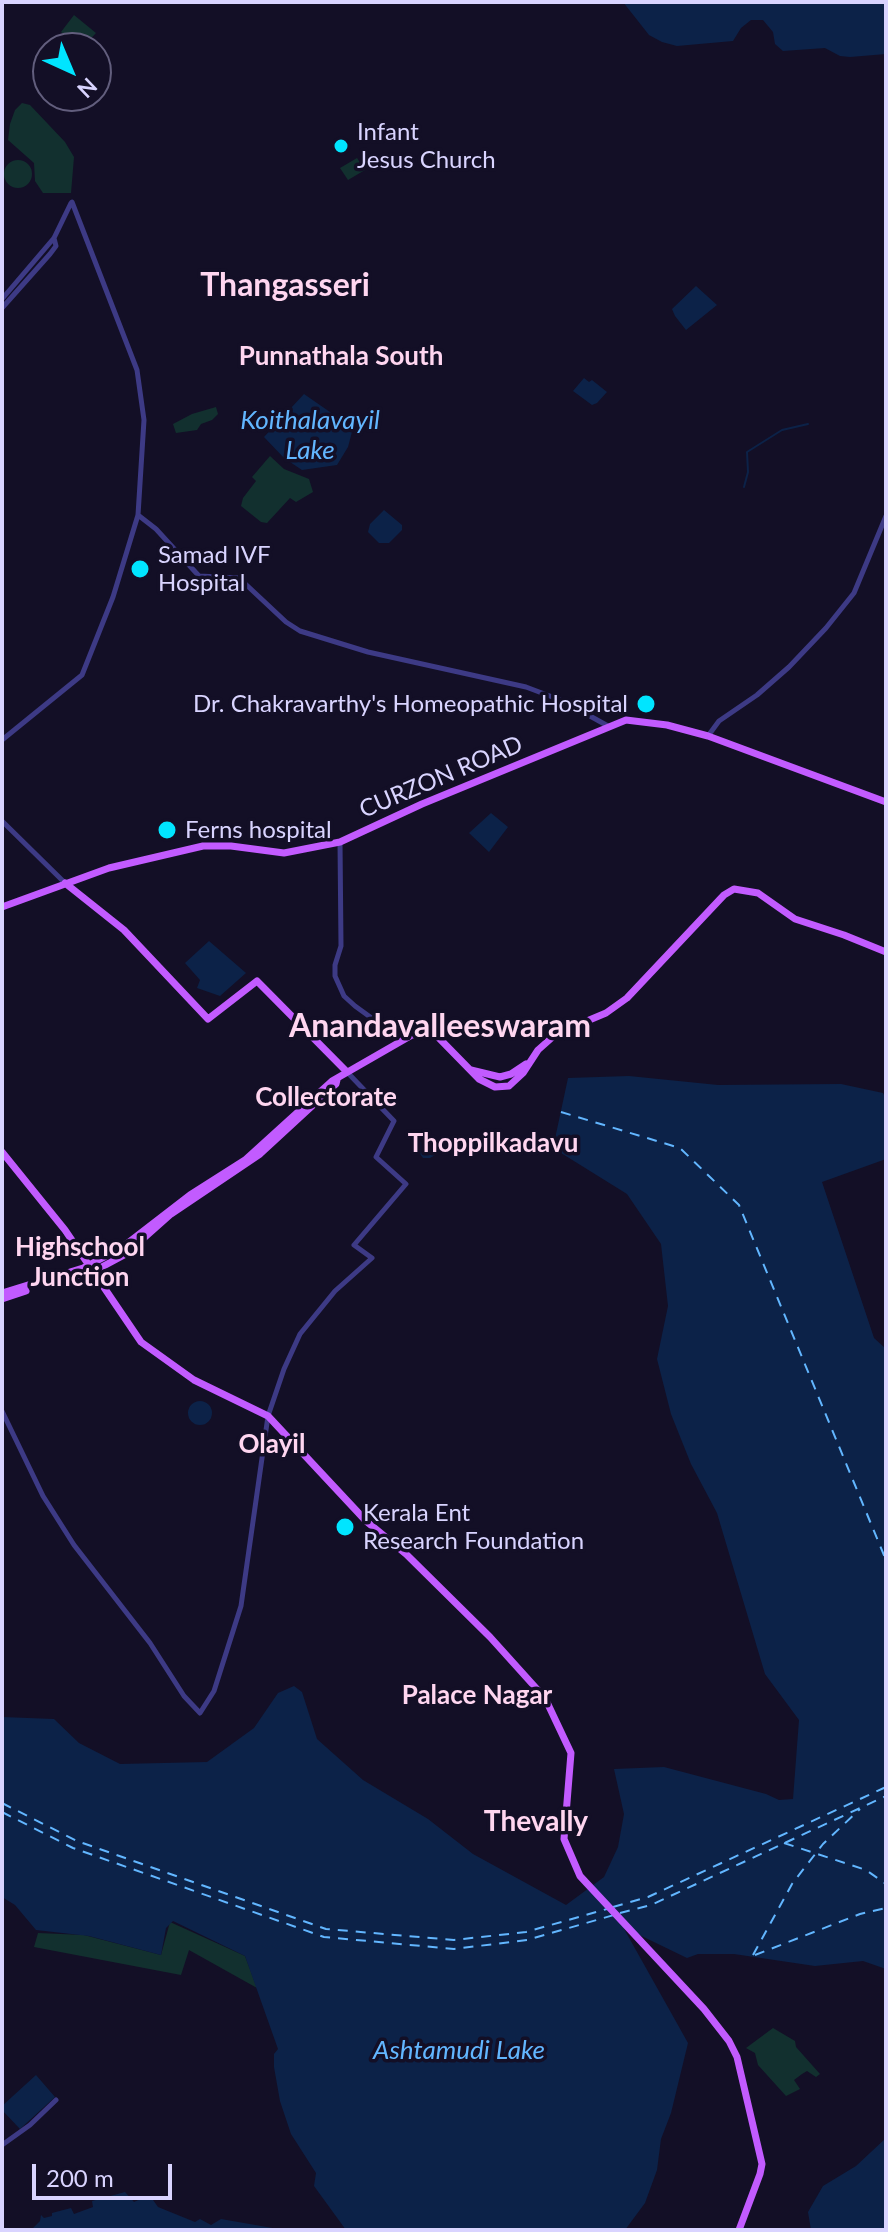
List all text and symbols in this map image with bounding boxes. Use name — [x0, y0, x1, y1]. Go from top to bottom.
north arrow — [32, 32, 112, 112]
text: N — [72, 73, 103, 104]
place label: Infant Jesus Church — [357, 118, 496, 174]
marker: Infant Jesus Church — [332, 137, 350, 155]
district label: Thangasseri — [200, 267, 370, 305]
district label: Punnathala South — [239, 341, 443, 373]
water label: Koithalavayil Lake — [240, 405, 380, 466]
place label: Samad IVF Hospital — [158, 541, 271, 597]
marker: Samad IVF Hospital — [129, 558, 151, 580]
place label: Dr. Chakravarthy's Homeopathic Hospital — [193, 690, 628, 718]
marker: Dr. Chakravarthy's Homeopathic Hospital — [635, 693, 657, 715]
street label: CURZON ROAD — [355, 730, 527, 824]
place label: Ferns hospital — [185, 816, 332, 844]
marker: Ferns hospital — [156, 819, 178, 841]
district label: Anandavalleeswaram — [289, 1008, 591, 1046]
district label: Collectorate — [255, 1082, 397, 1114]
district label: Thoppilkadavu — [408, 1128, 578, 1160]
district label: Highschool Junction — [15, 1232, 145, 1294]
district label: Olayil — [239, 1429, 305, 1461]
place label: Kerala Ent Research Foundation — [363, 1499, 584, 1555]
marker: Kerala Ent Research Foundation — [334, 1516, 356, 1538]
district label: Palace Nagar — [402, 1680, 552, 1712]
district label: Thevally — [484, 1805, 588, 1839]
water label: Ashtamudi Lake — [373, 2035, 545, 2067]
scale bar — [36, 2148, 176, 2198]
text: 200 m — [46, 2163, 114, 2192]

